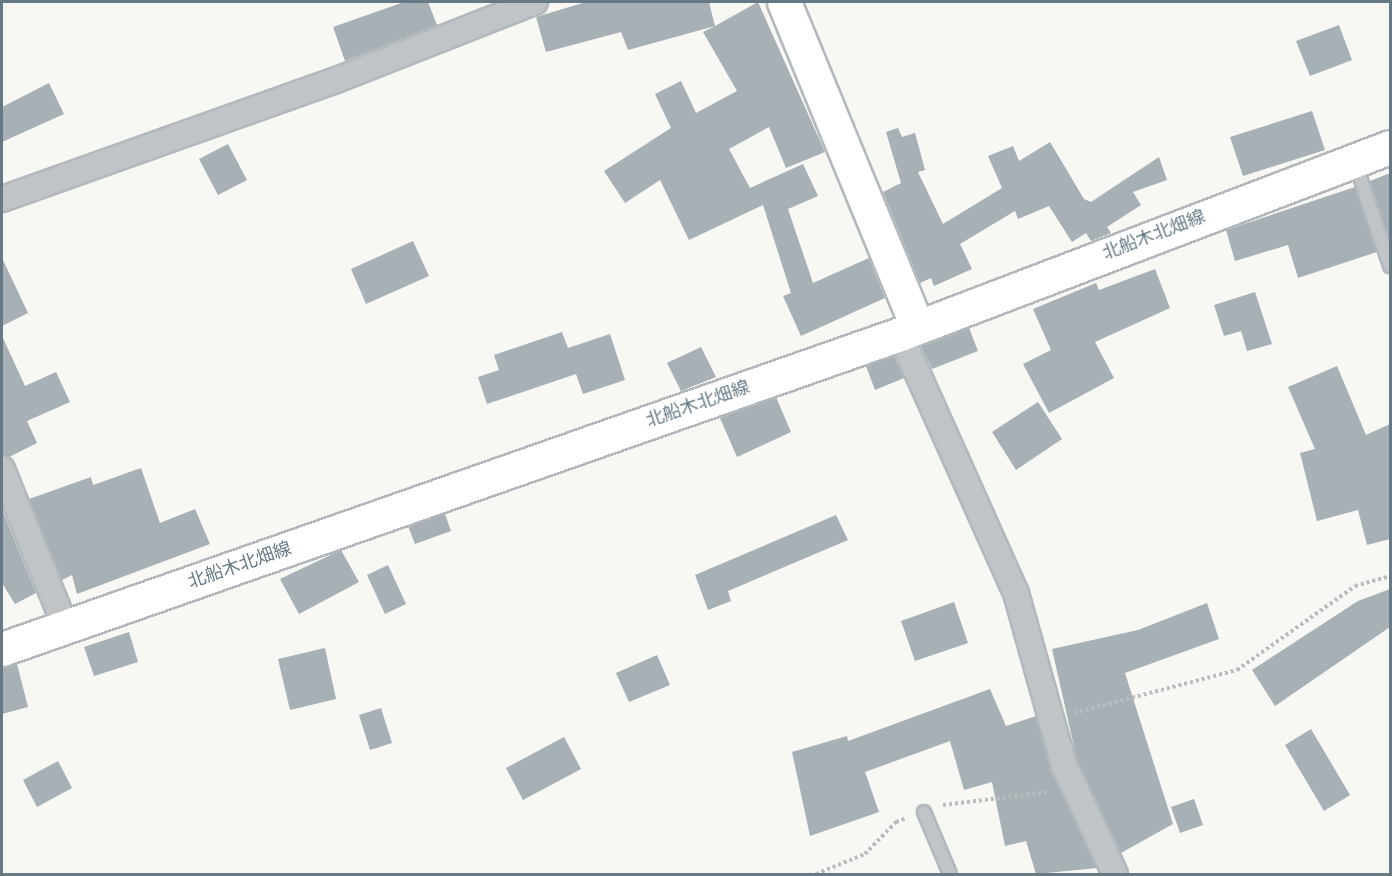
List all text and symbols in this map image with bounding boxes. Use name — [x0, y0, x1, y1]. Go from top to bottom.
street label: 北船木北畑線 — [1100, 207, 1208, 265]
street label: 北船木北畑線 — [643, 377, 753, 433]
street label: 北船木北畑線 — [185, 538, 295, 594]

